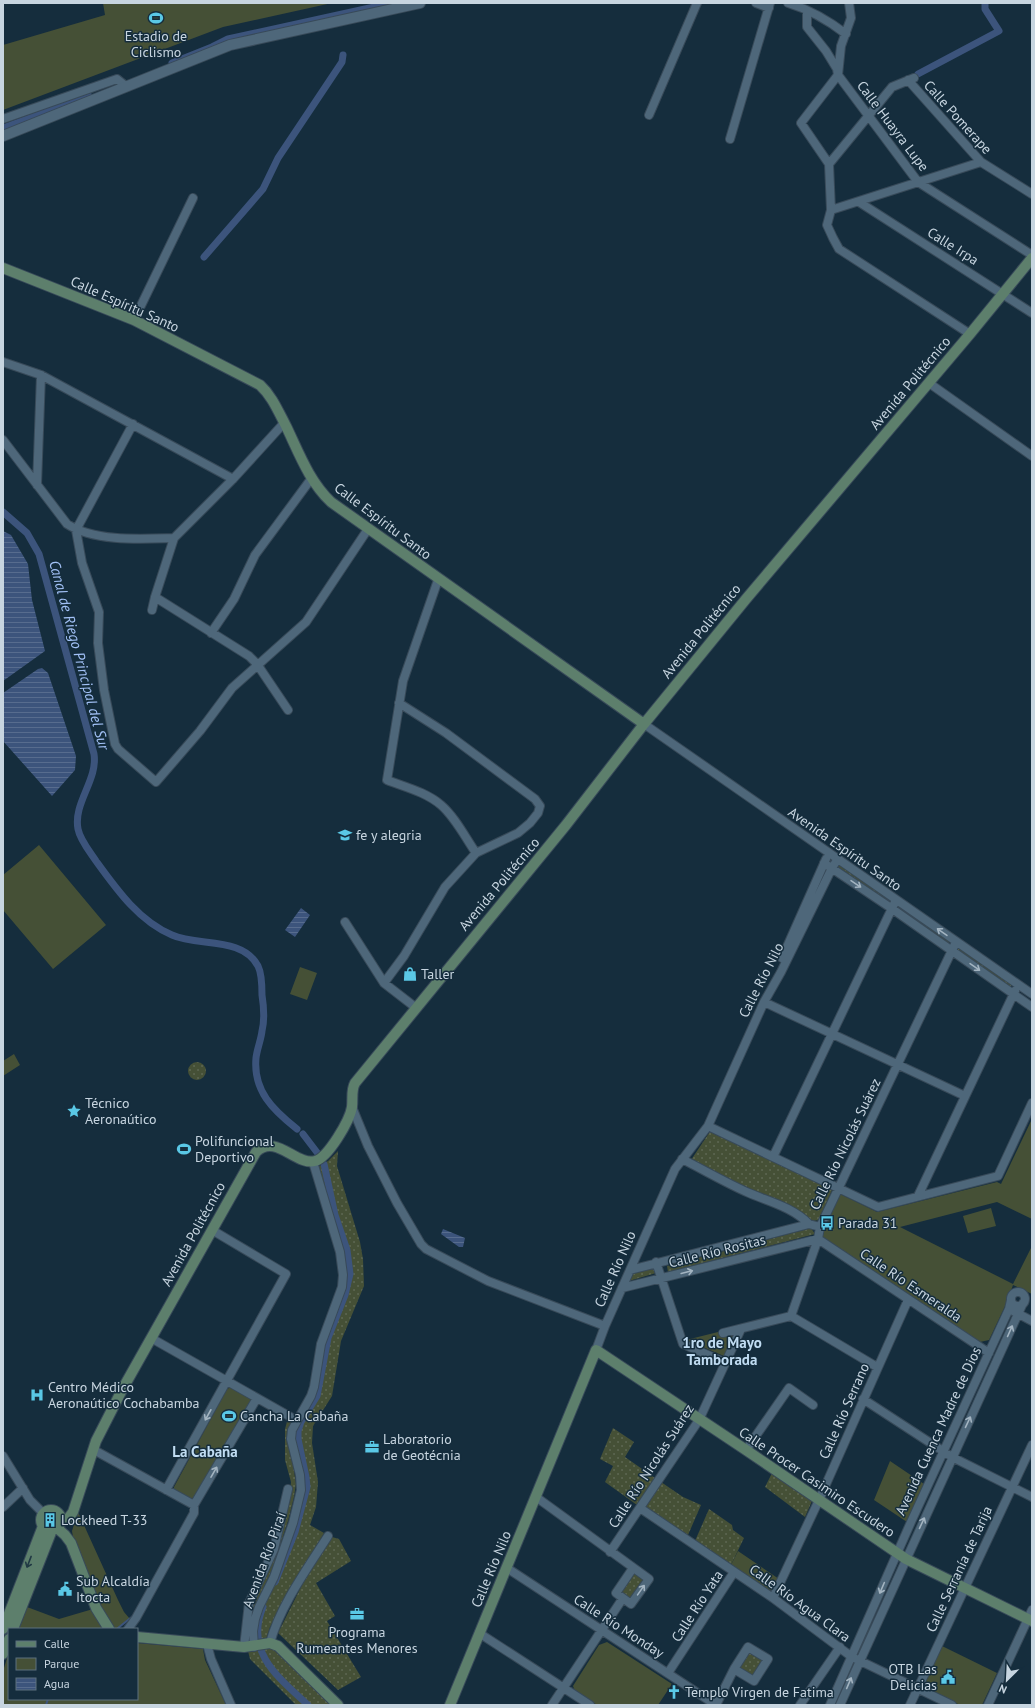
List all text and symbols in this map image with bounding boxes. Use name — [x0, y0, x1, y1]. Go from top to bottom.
sports icon: Estadio de Ciclismo — [148, 10, 164, 26]
place label: Estadio de Ciclismo — [125, 27, 187, 61]
street label: Calle Pomerape — [920, 76, 996, 158]
street label: Calle Huayra Lupe — [853, 77, 933, 175]
street label: Calle Irpa — [924, 223, 982, 269]
street label: Calle Espíritu Santo — [68, 272, 182, 336]
street label: Avenida Politécnico — [866, 333, 954, 433]
street label: Calle Espíritu Santo — [331, 479, 435, 563]
water label: Canal de Riego Principal del Sur — [45, 558, 114, 753]
street label: Avenida Politécnico — [657, 580, 745, 682]
street label: Avenida Espíritu Santo — [785, 803, 905, 895]
place label: fe y alegria — [356, 826, 422, 844]
school or university icon: fe y alegria — [337, 827, 353, 843]
street label: Avenida Politécnico — [455, 834, 543, 934]
one-way arrow — [851, 880, 862, 888]
one-way arrow — [937, 928, 948, 936]
street label: Calle Río Nilo — [734, 940, 788, 1020]
one-way arrow — [969, 963, 980, 971]
place label: Taller — [421, 965, 455, 983]
shop icon: Taller — [402, 966, 418, 982]
street label: Calle Río Nicolás Suárez — [805, 1075, 885, 1213]
place label: Técnico Aeronaútico — [85, 1094, 157, 1128]
place icon: Técnico Aeronaútico — [66, 1103, 82, 1119]
place label: Polifuncional Deportivo — [195, 1132, 274, 1166]
sports icon: Polifuncional Deportivo — [176, 1141, 192, 1157]
street label: Avenida Politécnico — [157, 1179, 229, 1289]
place label: Parada 31 — [838, 1214, 897, 1232]
bus stop icon: Parada 31 — [819, 1215, 835, 1231]
street label: Calle Río Nilo — [590, 1228, 640, 1310]
street label: Calle Río Rositas — [667, 1230, 767, 1272]
street label: Calle Río Esmeralda — [857, 1244, 965, 1326]
one-way arrow — [681, 1268, 694, 1275]
one-way arrow — [1007, 1325, 1014, 1337]
district label: 1ro de Mayo Tamborada — [682, 1333, 762, 1369]
street label: Avenida Cuenca Madre de Dios — [891, 1344, 985, 1518]
street label: Calle Río Serrano — [815, 1360, 873, 1462]
place label: Centro Médico Aeronaútico Cochabamba — [48, 1378, 200, 1412]
hospital icon: Centro Médico Aeronaútico Cochabamba — [29, 1387, 45, 1403]
street label: Calle Río Nicolás Suárez — [604, 1401, 698, 1531]
place label: Cancha La Cabaña — [240, 1407, 349, 1425]
sports icon: Cancha La Cabaña — [221, 1408, 237, 1424]
one-way arrow — [204, 1409, 212, 1421]
one-way arrow — [965, 1416, 973, 1428]
street label: Calle Procer Casimiro Escudero — [735, 1423, 899, 1541]
place label: Laboratorio de Geotécnia — [383, 1430, 461, 1464]
office icon: Laboratorio de Geotécnia — [364, 1439, 380, 1455]
district label: La Cabaña — [172, 1442, 238, 1461]
one-way arrow — [210, 1466, 218, 1478]
street label: Calle Serranía de Tarija — [922, 1503, 996, 1635]
street label: Avenida Río Piraí — [238, 1509, 290, 1611]
place label: Lockheed T-33 — [61, 1511, 147, 1529]
building icon: Lockheed T-33 — [42, 1512, 58, 1528]
one-way arrow — [919, 1518, 926, 1530]
street label: Calle Río Nilo — [467, 1528, 515, 1610]
one-way arrow — [25, 1556, 33, 1568]
street label: Calle Río Agua Clara — [746, 1560, 854, 1646]
street label: Calle Río Yata — [667, 1567, 727, 1645]
place label: Sub Alcaldía Itocta — [76, 1572, 150, 1606]
public building icon: Sub Alcaldía Itocta — [57, 1581, 73, 1597]
one-way arrow — [878, 1582, 885, 1594]
one-way arrow — [637, 1584, 645, 1595]
street label: Calle Río Monday — [570, 1590, 668, 1662]
office icon: Programa Rumeantes Menores — [349, 1606, 365, 1622]
place label: Programa Rumeantes Menores — [296, 1623, 418, 1657]
legend — [8, 1628, 138, 1700]
text: Calle — [44, 1636, 70, 1651]
text: Parque — [44, 1656, 79, 1671]
place label: OTB Las Delicias — [889, 1660, 937, 1694]
north arrow — [987, 1660, 1027, 1700]
public building icon: OTB Las Delicias — [940, 1669, 956, 1685]
text: Agua — [44, 1676, 70, 1691]
one-way arrow — [846, 1677, 853, 1689]
text: N — [997, 1681, 1009, 1697]
place label: Templo Virgen de Fatima — [685, 1683, 834, 1701]
church icon: Templo Virgen de Fatima — [666, 1684, 682, 1700]

